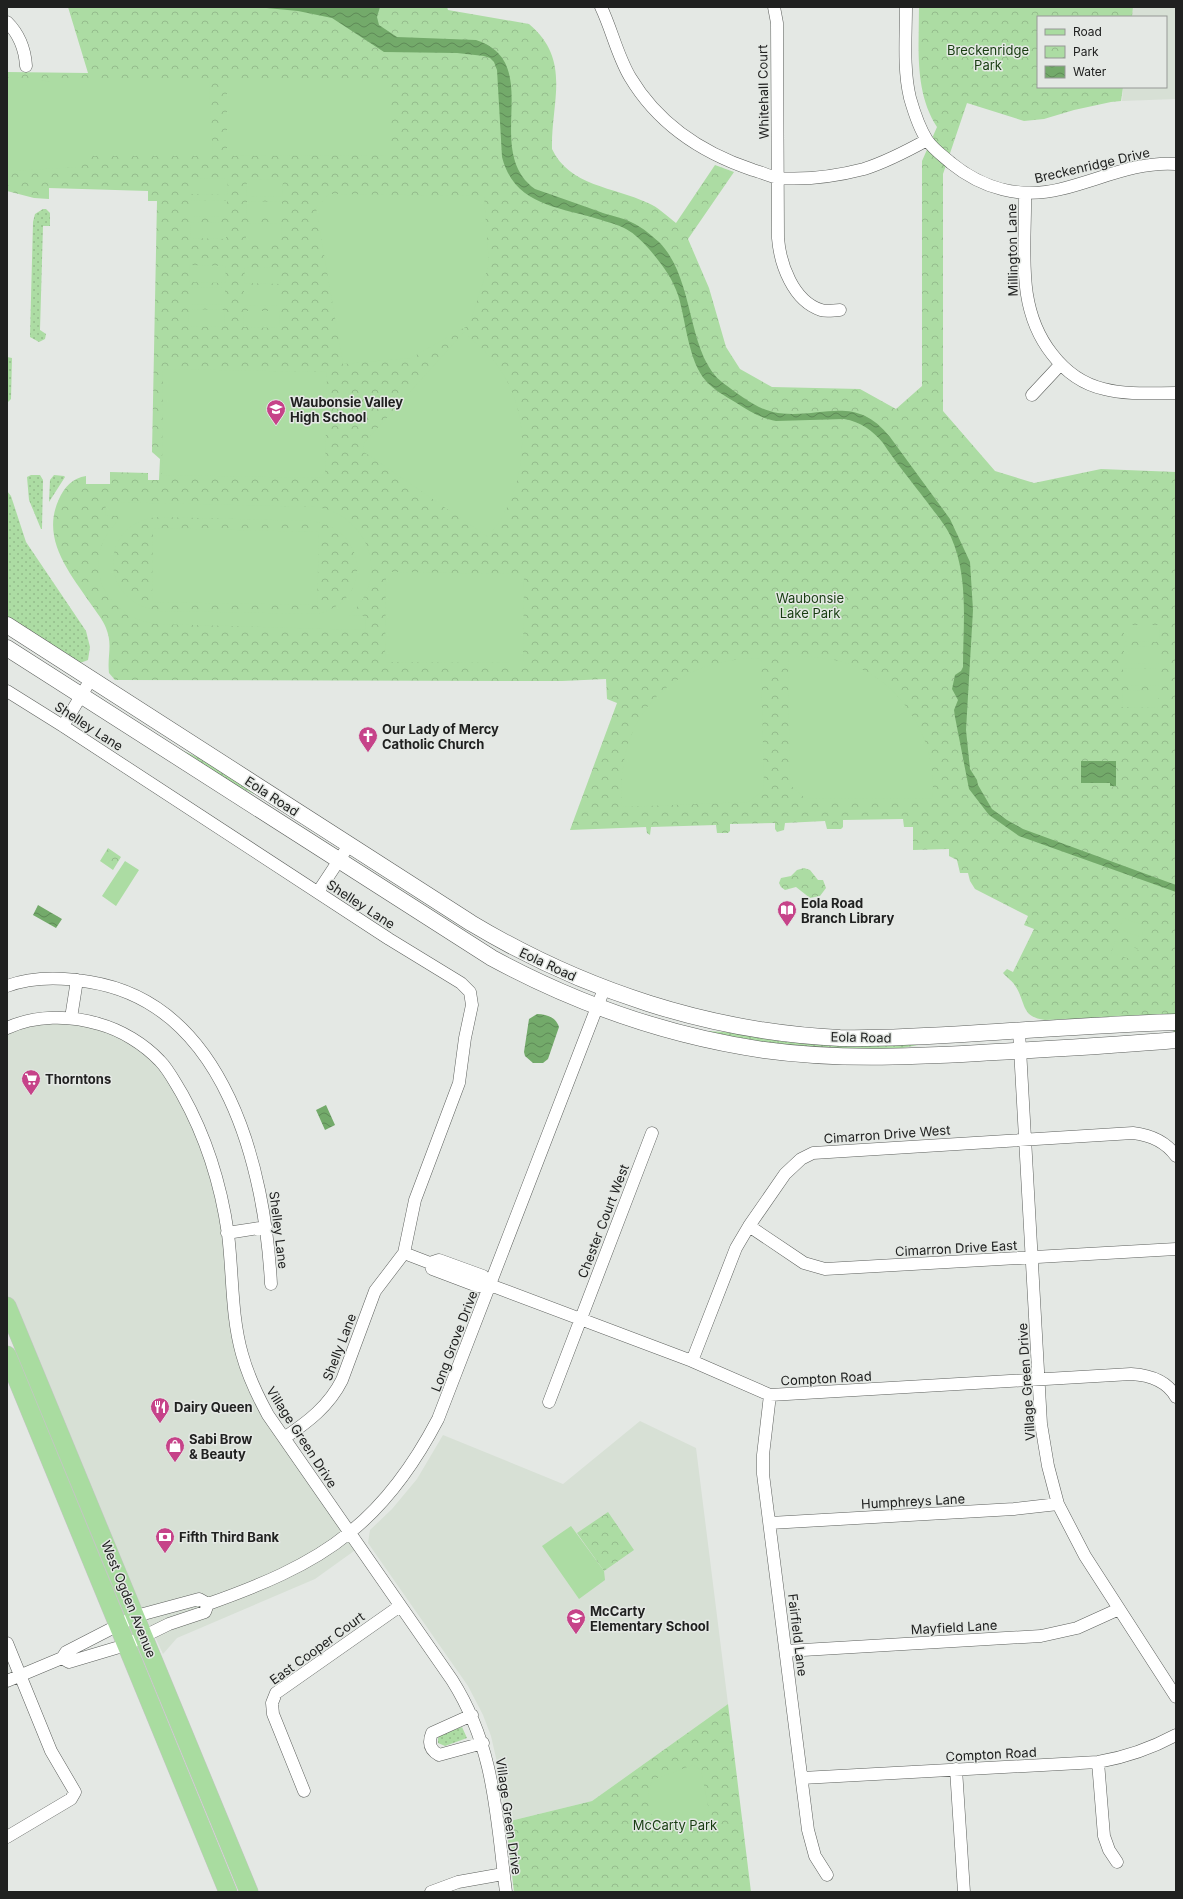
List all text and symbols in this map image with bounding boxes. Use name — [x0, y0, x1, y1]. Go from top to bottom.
legend — [1037, 16, 1167, 88]
text: Road — [1073, 24, 1102, 39]
park label: Breckenridge Park — [947, 42, 1029, 73]
text: Park — [1073, 44, 1099, 59]
street label: Whitehall Court — [754, 45, 772, 139]
text: Water — [1073, 64, 1107, 79]
street label: Breckenridge Drive — [1033, 144, 1151, 186]
street label: Millington Lane — [1003, 203, 1021, 297]
place label: Waubonsie Valley High School — [290, 394, 403, 425]
school or university icon: Waubonsie Valley High School — [265, 398, 287, 426]
park label: Waubonsie Lake Park — [776, 590, 844, 621]
street label: Shelley Lane — [52, 698, 126, 754]
place label: Our Lady of Mercy Catholic Church — [382, 721, 499, 752]
church icon: Our Lady of Mercy Catholic Church — [357, 725, 379, 753]
street label: Eola Road — [242, 773, 302, 819]
street label: Shelley Lane — [324, 876, 398, 932]
place label: Eola Road Branch Library — [801, 895, 894, 926]
library icon: Eola Road Branch Library — [776, 899, 798, 927]
street label: Eola Road — [517, 944, 579, 984]
street label: Eola Road — [830, 1028, 892, 1046]
supermarket icon: Thorntons — [20, 1068, 42, 1096]
place label: Thorntons — [45, 1071, 111, 1087]
street label: Cimarron Drive West — [823, 1122, 951, 1146]
street label: Chester Court West — [574, 1162, 632, 1280]
street label: Shelley Lane — [266, 1190, 292, 1270]
street label: Cimarron Drive East — [894, 1237, 1018, 1259]
street label: Long Grove Drive — [427, 1288, 481, 1394]
street label: Shelly Lane — [319, 1311, 359, 1383]
street label: Village Green Drive — [1014, 1323, 1038, 1441]
street label: Compton Road — [780, 1368, 872, 1388]
street label: Village Green Drive — [263, 1383, 341, 1491]
restaurant icon: Dairy Queen — [149, 1396, 171, 1424]
place label: Dairy Queen — [174, 1399, 253, 1415]
place label: Sabi Brow & Beauty — [189, 1431, 252, 1462]
shop icon: Sabi Brow & Beauty — [164, 1435, 186, 1463]
street label: Humphreys Lane — [861, 1490, 965, 1512]
bank icon: Fifth Third Bank — [154, 1526, 176, 1554]
place label: Fifth Third Bank — [179, 1529, 280, 1545]
street label: West Ogden Avenue — [98, 1538, 160, 1660]
street label: Fairfield Lane — [785, 1593, 811, 1677]
place label: McCarty Elementary School — [590, 1603, 709, 1634]
school or university icon: McCarty Elementary School — [565, 1607, 587, 1635]
street label: East Cooper Court — [266, 1608, 368, 1688]
street label: Mayfield Lane — [910, 1617, 998, 1637]
street label: Compton Road — [945, 1744, 1037, 1764]
street label: Village Green Drive — [493, 1756, 525, 1876]
park label: McCarty Park — [633, 1817, 717, 1833]

